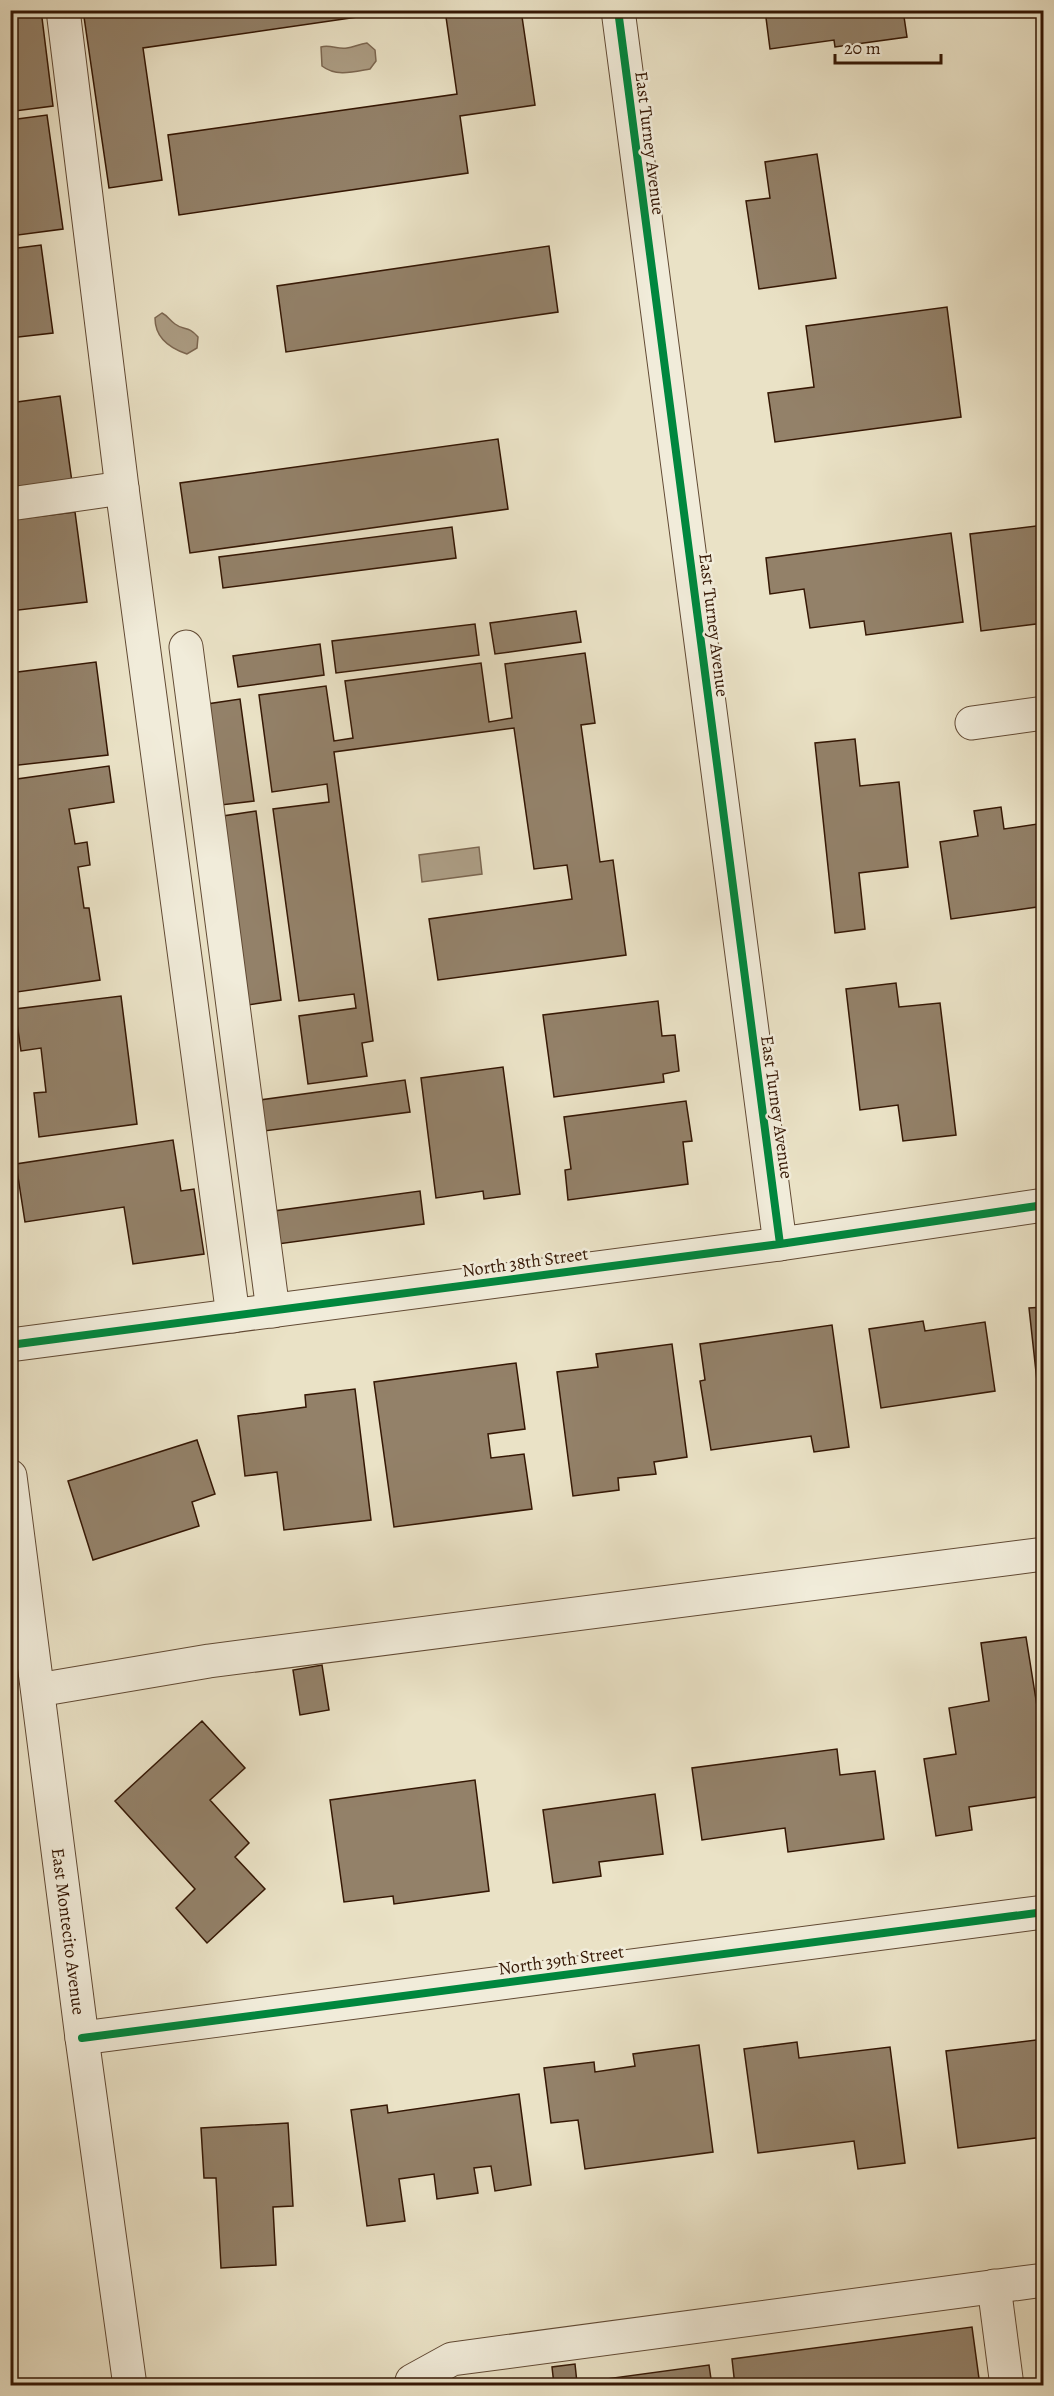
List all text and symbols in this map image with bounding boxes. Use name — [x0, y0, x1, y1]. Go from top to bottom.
scale bar — [835, 27, 942, 65]
text: 20 m — [844, 36, 881, 60]
street label: East Turney Avenue — [629, 70, 671, 216]
street label: East Turney Avenue — [693, 552, 735, 698]
street label: East Turney Avenue — [755, 1034, 799, 1180]
street label: North 38th Street — [460, 1241, 590, 1283]
street label: East Montecito Avenue — [46, 1846, 91, 2016]
street label: North 39th Street — [497, 1939, 625, 1981]

